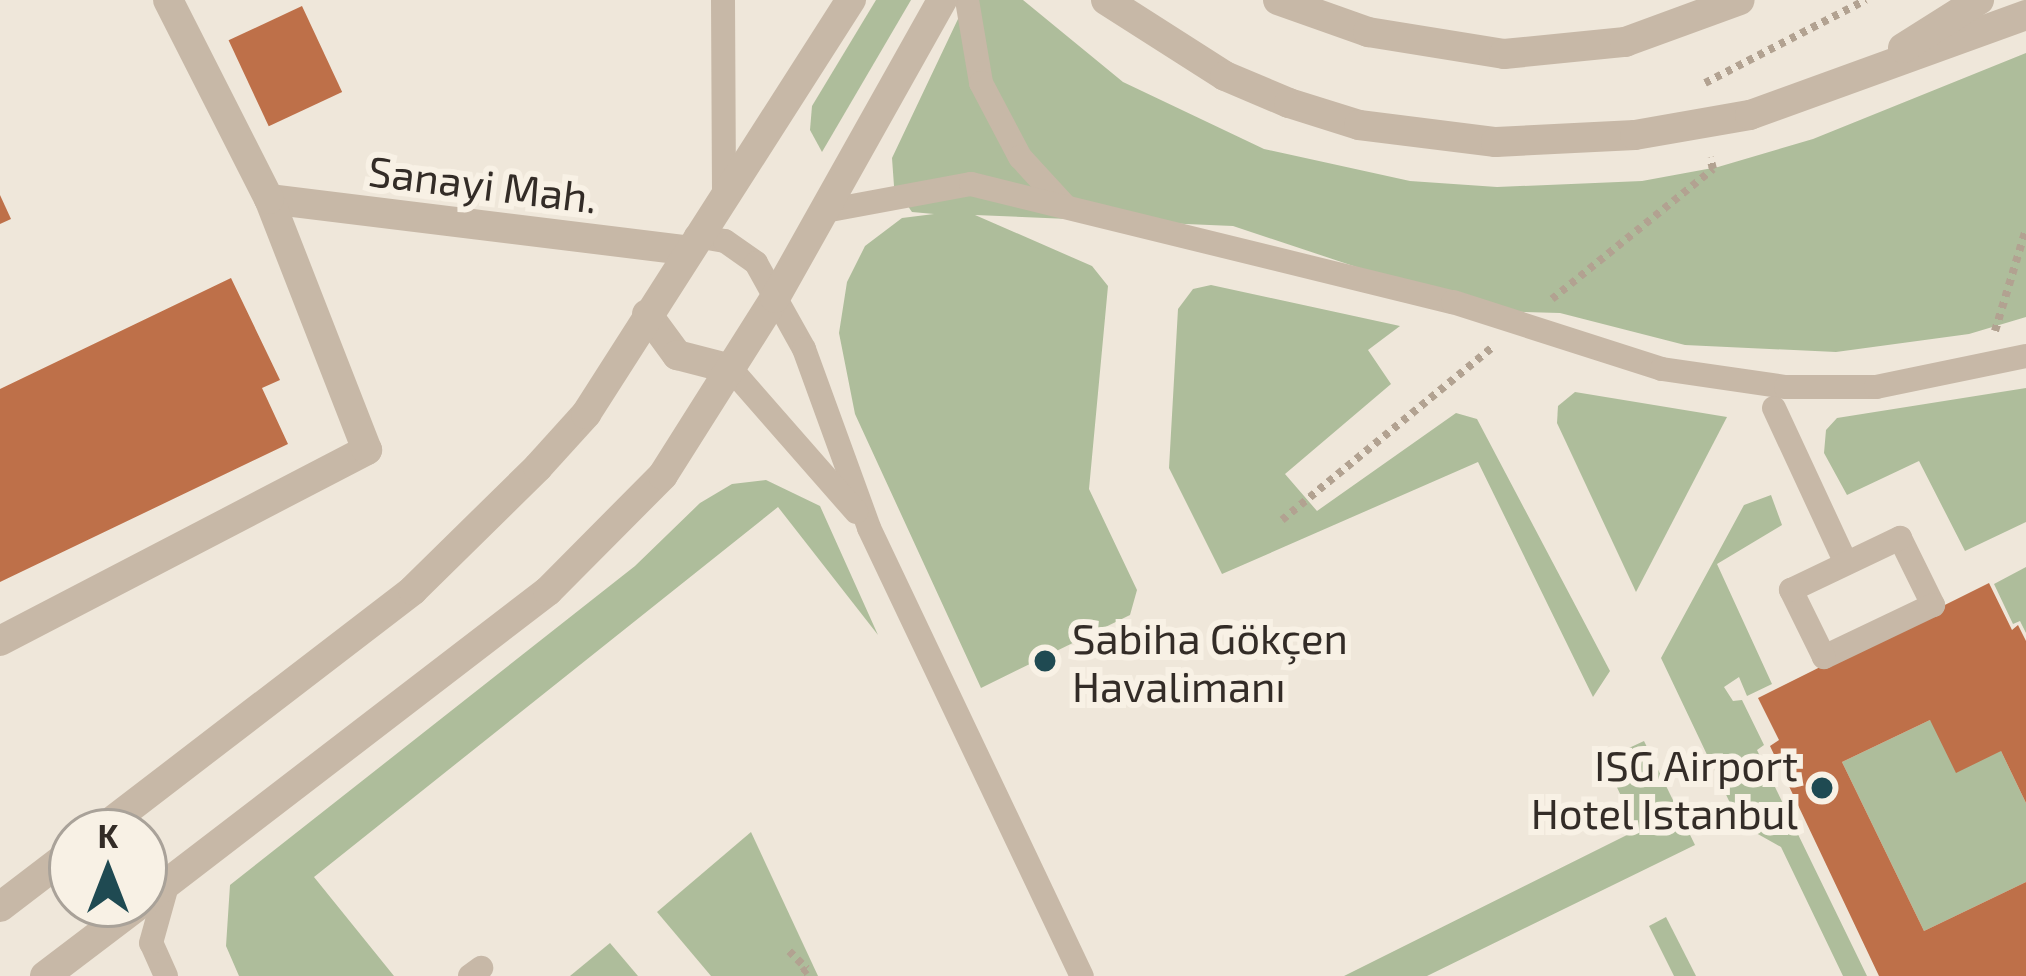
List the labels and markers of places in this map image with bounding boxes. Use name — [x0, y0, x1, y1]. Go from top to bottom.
place label: Sabiha Gökçen Havalimanı — [1072, 612, 1348, 710]
marker: Sabiha Gökçen Havalimanı — [1029, 645, 1061, 677]
place label: ISG Airport Hotel Istanbul — [1530, 739, 1798, 837]
marker: ISG Airport Hotel Istanbul — [1809, 775, 1835, 801]

